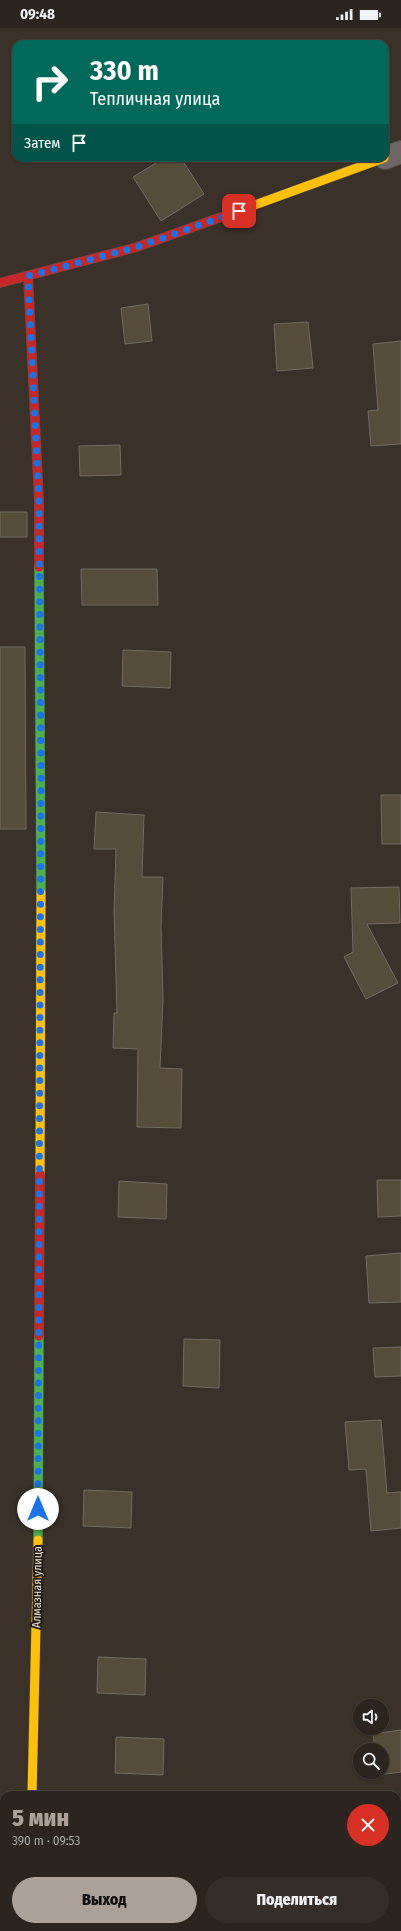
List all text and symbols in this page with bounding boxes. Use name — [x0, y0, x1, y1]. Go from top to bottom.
text: 09:48 — [20, 5, 55, 23]
text: 330 m — [90, 54, 159, 87]
icon: right — [24, 56, 76, 108]
text: Тепличная улица — [90, 88, 220, 110]
icon: arrive — [68, 132, 90, 154]
text: Затем — [24, 134, 60, 152]
pin — [222, 194, 256, 228]
icon: arrive — [228, 200, 250, 222]
position arrow — [17, 1488, 59, 1530]
street label: Алмазная улица — [29, 1546, 45, 1628]
map controls — [353, 1699, 389, 1779]
button: sound — [353, 1699, 389, 1735]
button: search — [353, 1743, 389, 1779]
text: 5 мин — [12, 1804, 69, 1832]
button: close — [347, 1804, 389, 1846]
text: 390 m · 09:53 — [12, 1833, 80, 1848]
button: Выход — [12, 1877, 197, 1923]
button: Поделиться — [205, 1877, 389, 1923]

